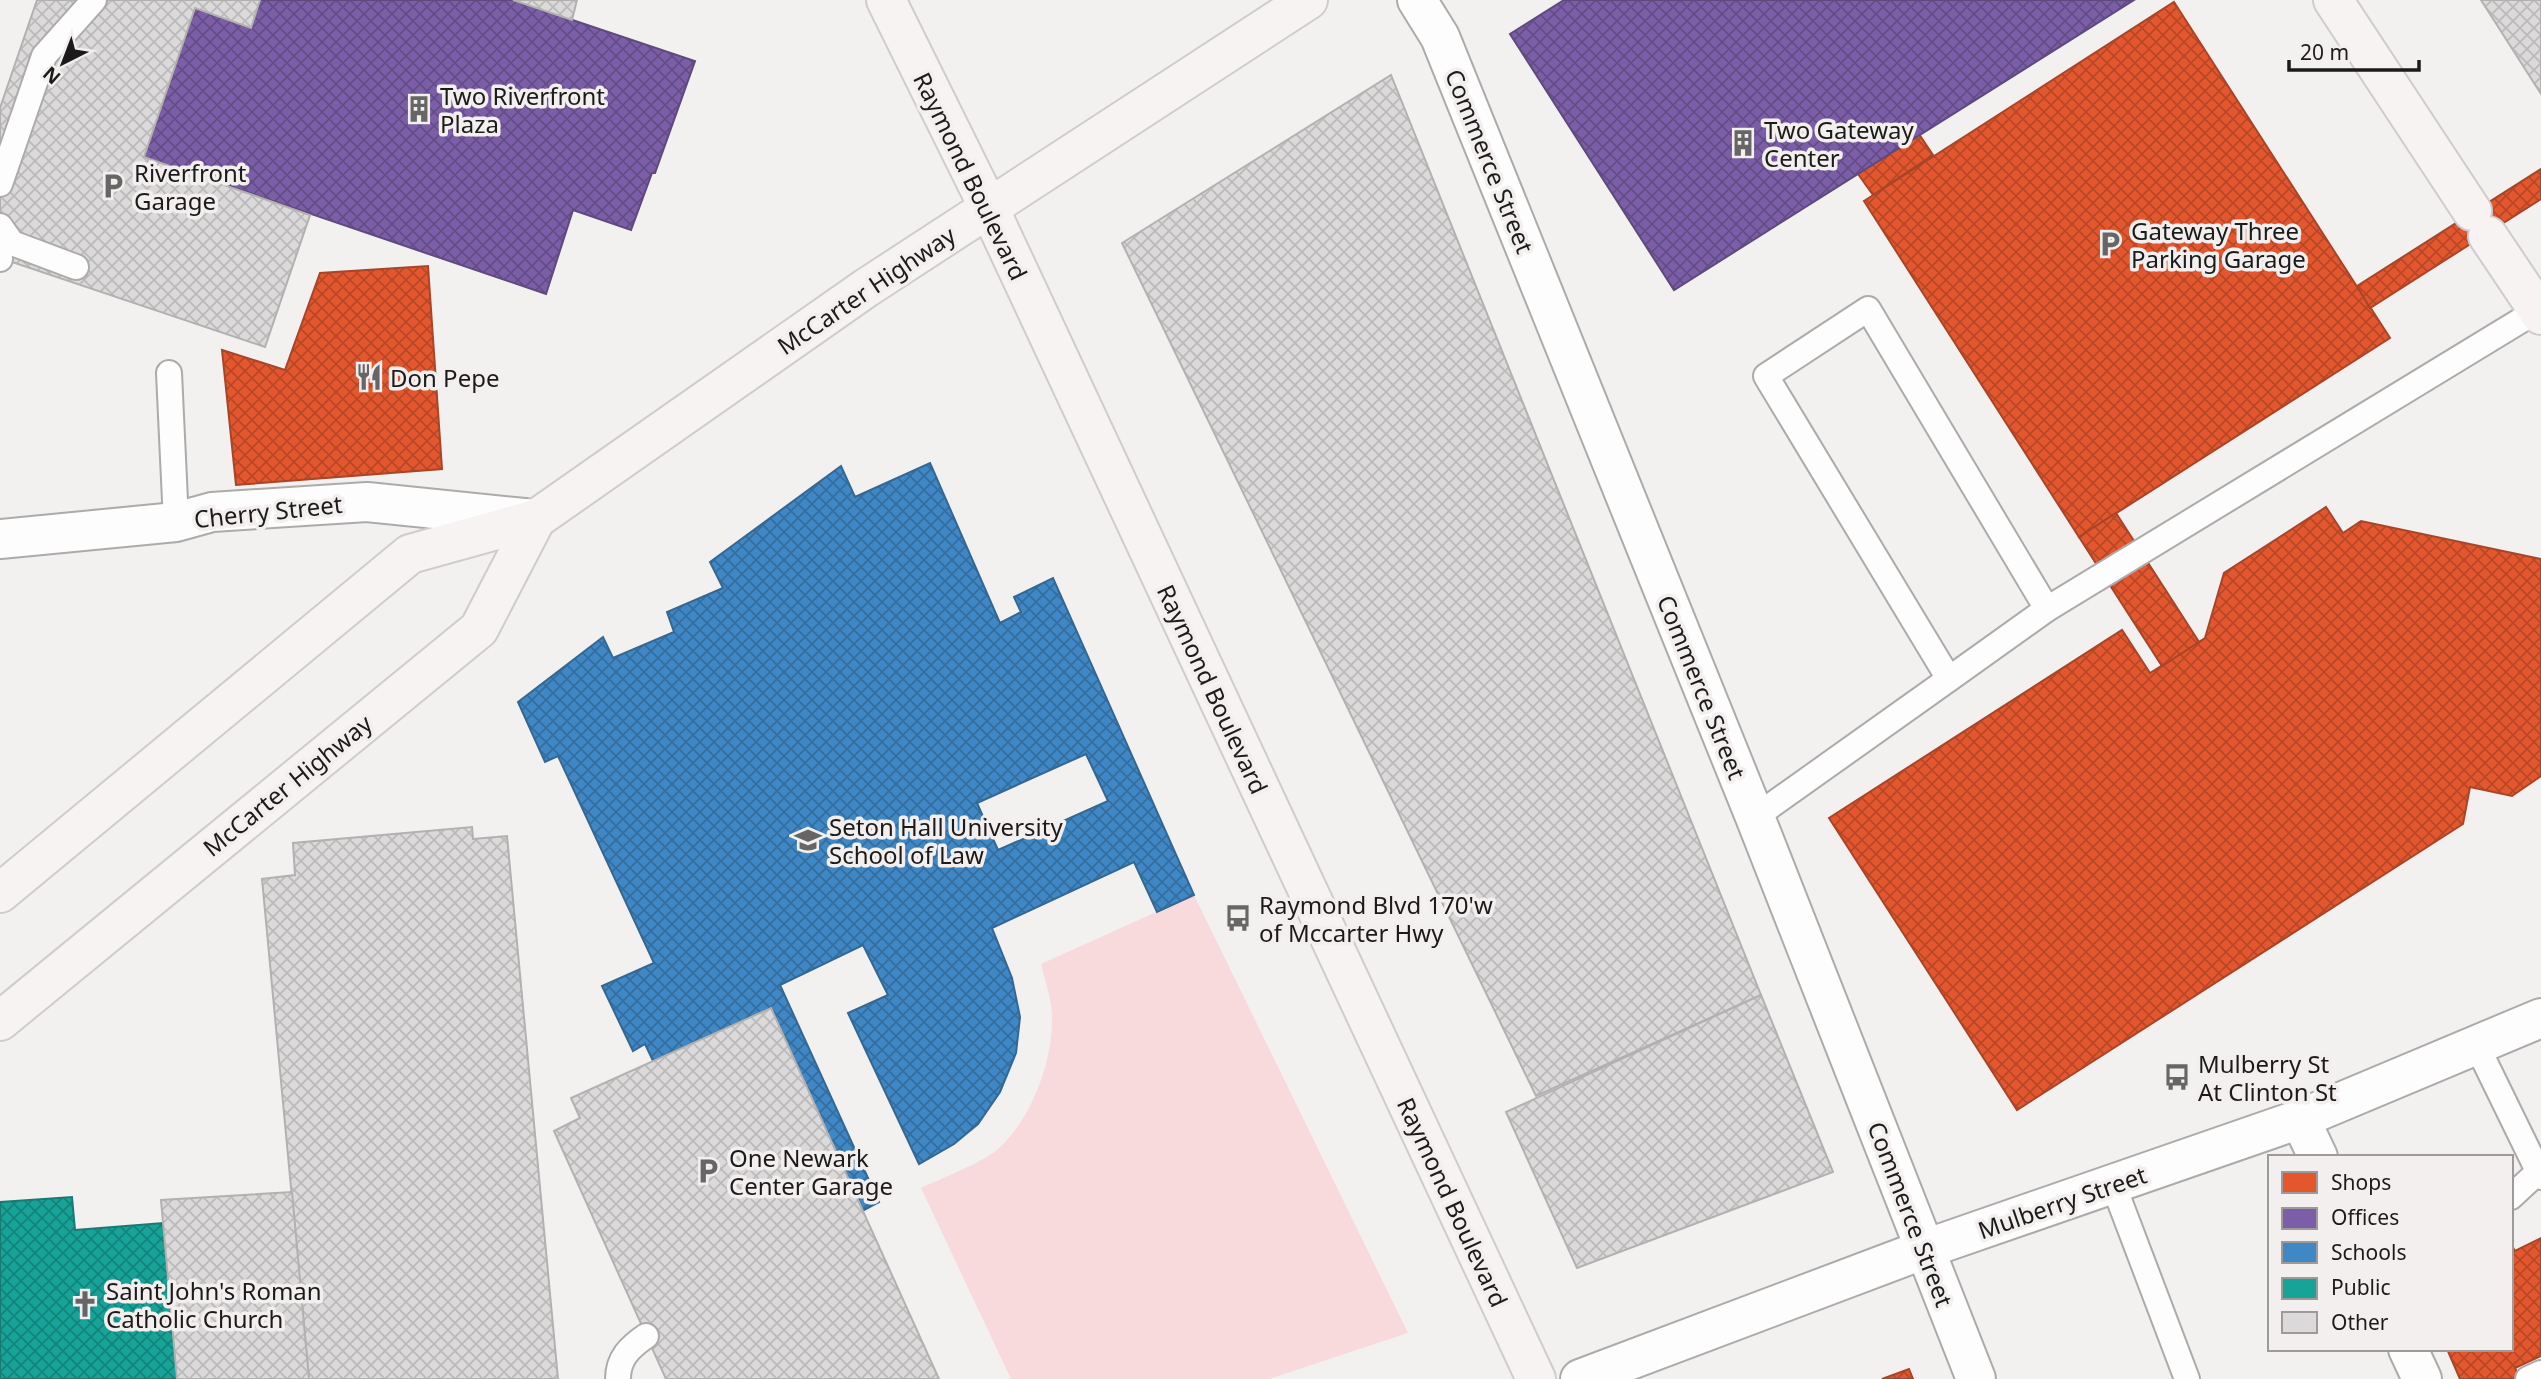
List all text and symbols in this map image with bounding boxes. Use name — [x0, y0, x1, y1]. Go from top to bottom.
north arrow — [28, 28, 98, 98]
scale bar — [2289, 28, 2418, 72]
text: 20 m — [2300, 38, 2349, 66]
text: N — [37, 61, 66, 90]
street label: Commerce Street — [1438, 64, 1542, 258]
street label: Raymond Boulevard — [906, 67, 1036, 285]
place label: Two Riverfront Plaza — [440, 79, 605, 140]
building icon: Two Riverfront Plaza — [404, 94, 434, 124]
place label: Two Gateway Center — [1764, 113, 1914, 174]
building icon: Two Gateway Center — [1728, 128, 1758, 158]
place label: Riverfront Garage — [134, 156, 247, 217]
parking icon: Riverfront Garage — [98, 171, 128, 201]
place label: Gateway Three Parking Garage — [2131, 214, 2306, 275]
street label: McCarter Highway — [770, 218, 962, 362]
parking icon: Gateway Three Parking Garage — [2095, 229, 2125, 259]
place label: Don Pepe — [390, 361, 499, 394]
restaurant icon: Don Pepe — [354, 362, 384, 392]
street label: Cherry Street — [192, 487, 344, 535]
street label: Raymond Boulevard — [1150, 579, 1276, 799]
street label: Commerce Street — [1650, 590, 1754, 784]
street label: McCarter Highway — [196, 706, 379, 863]
place label: Seton Hall University School of Law — [829, 810, 1063, 871]
school or university icon: Seton Hall University School of Law — [793, 825, 823, 855]
place label: Raymond Blvd 170'w of Mccarter Hwy — [1259, 888, 1493, 949]
bus stop icon: Raymond Blvd 170'w of Mccarter Hwy — [1223, 903, 1253, 933]
place label: Mulberry St At Clinton St — [2198, 1047, 2337, 1108]
bus stop icon: Mulberry St At Clinton St — [2162, 1062, 2192, 1092]
street label: Raymond Boulevard — [1390, 1092, 1516, 1312]
street label: Commerce Street — [1861, 1117, 1962, 1312]
place label: One Newark Center Garage — [729, 1141, 893, 1202]
legend — [2268, 1155, 2513, 1351]
parking icon: One Newark Center Garage — [693, 1156, 723, 1186]
street label: Mulberry Street — [1973, 1158, 2151, 1246]
text: Shops — [2331, 1168, 2391, 1196]
text: Offices — [2331, 1203, 2399, 1231]
text: Schools — [2331, 1238, 2406, 1266]
text: Public — [2331, 1273, 2391, 1301]
place label: Saint John's Roman Catholic Church — [106, 1274, 322, 1335]
church icon: Saint John's Roman Catholic Church — [70, 1289, 100, 1319]
text: Other — [2331, 1308, 2389, 1336]

